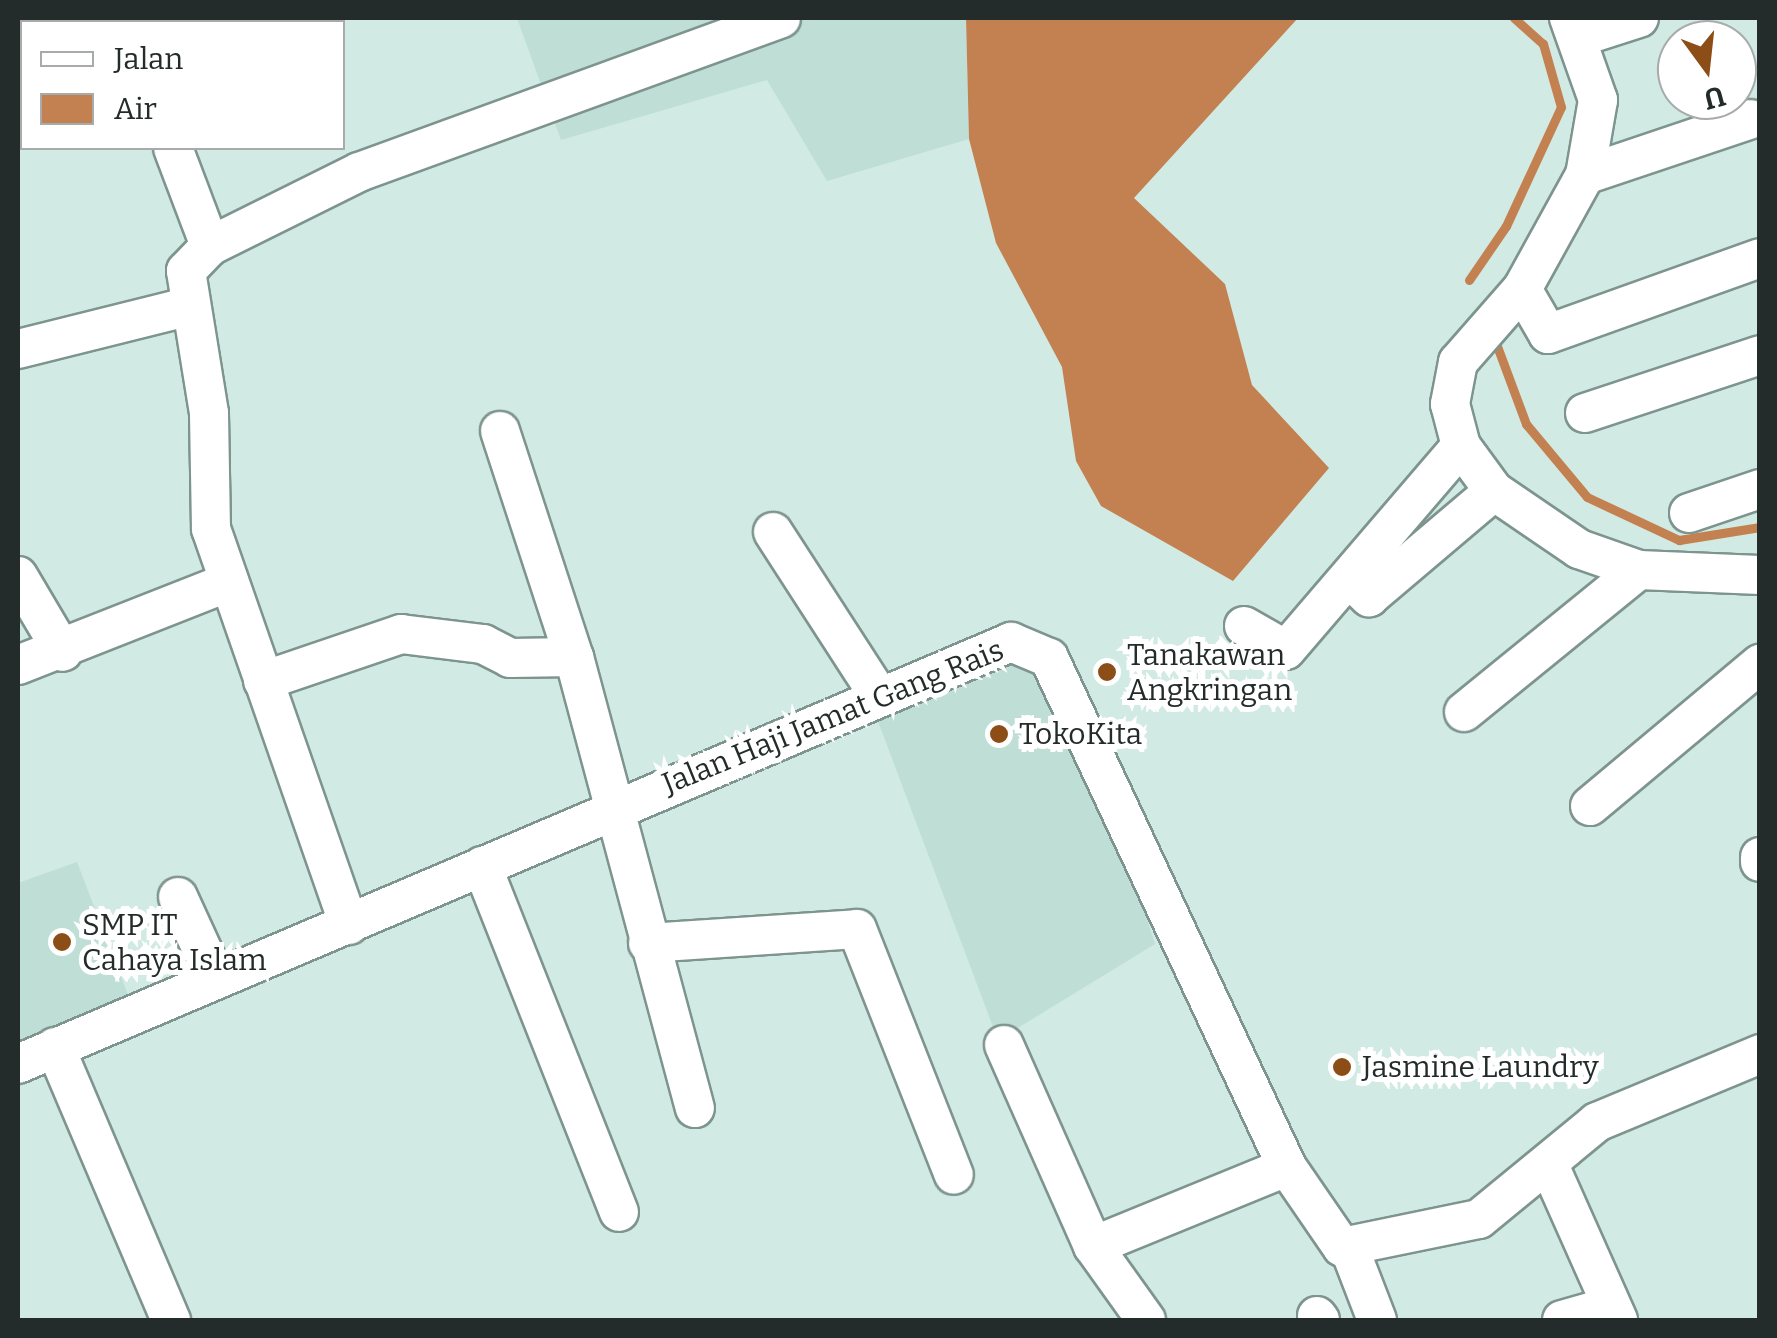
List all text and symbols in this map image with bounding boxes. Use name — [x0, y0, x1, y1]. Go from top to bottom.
legend — [20, 20, 345, 150]
north arrow — [1657, 20, 1757, 120]
text: Jalan — [114, 41, 183, 77]
text: U — [1700, 79, 1729, 116]
text: Air — [114, 91, 157, 127]
street label: Jalan Haji Jamat Gang Rais — [657, 632, 1009, 802]
place label: Tanakawan Angkringan — [1127, 637, 1292, 708]
marker: Tanakawan Angkringan — [1096, 661, 1118, 683]
place label: TokoKita — [1019, 716, 1142, 752]
marker: TokoKita — [988, 723, 1010, 745]
place label: SMP IT Cahaya Islam — [82, 907, 267, 978]
marker: SMP IT Cahaya Islam — [51, 931, 73, 953]
place label: Jasmine Laundry — [1362, 1049, 1598, 1085]
marker: Jasmine Laundry — [1331, 1056, 1353, 1078]

